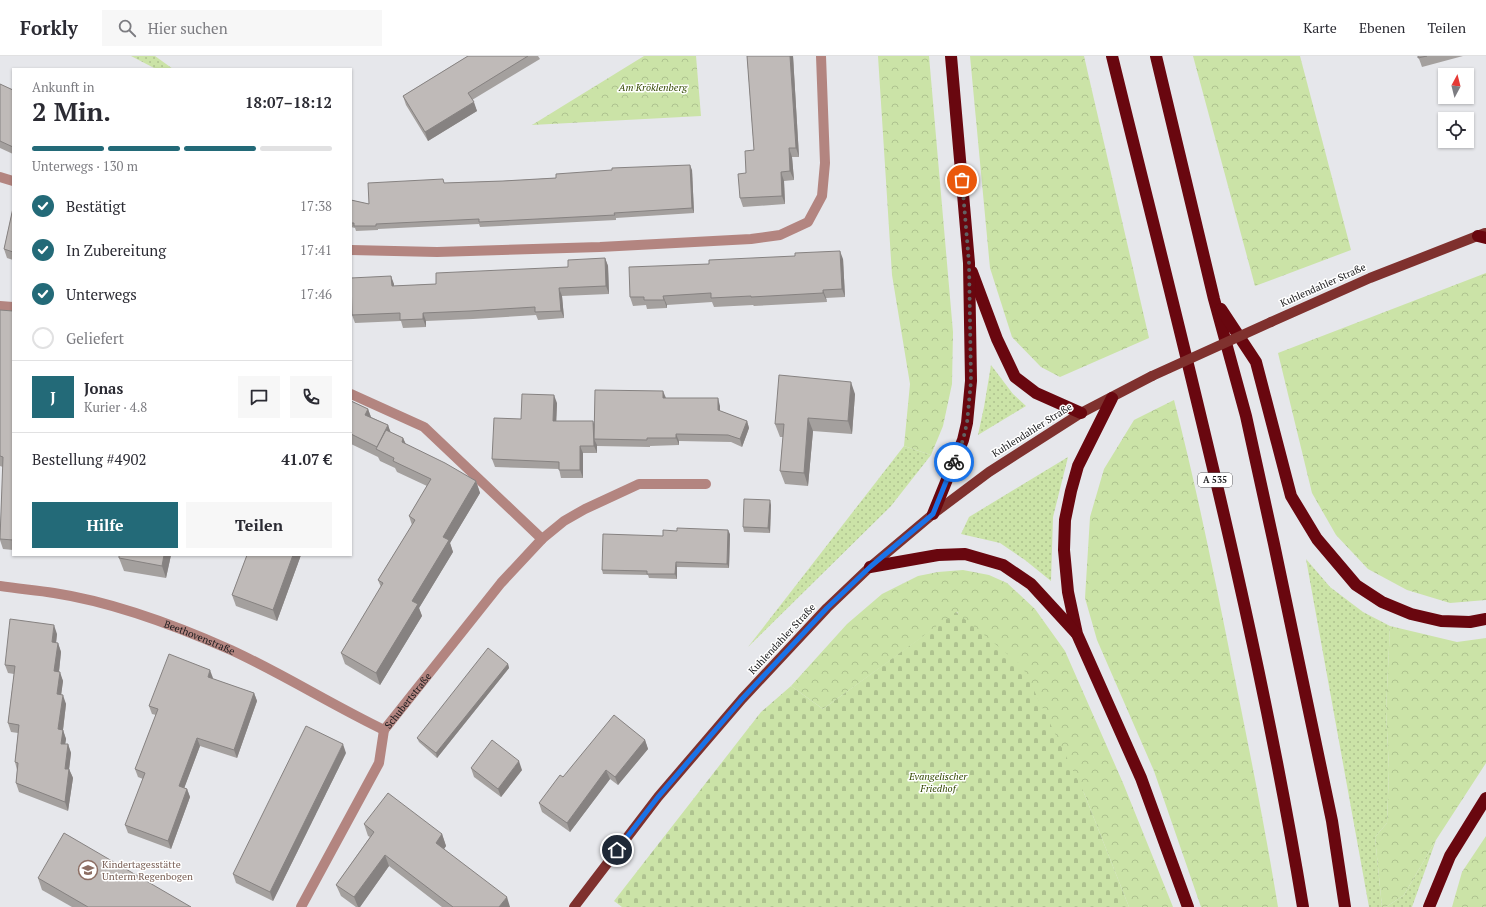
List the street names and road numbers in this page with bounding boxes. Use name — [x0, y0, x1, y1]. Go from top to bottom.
street label: Kuhlendahler Straße — [1278, 260, 1368, 310]
street label: Kuhlendahler Straße — [989, 400, 1075, 460]
road number: A 535 — [1198, 473, 1232, 487]
street label: Kuhlendahler Straße — [746, 601, 818, 677]
street label: Beethovenstraße — [163, 617, 237, 657]
street label: Schubertstraße — [381, 670, 434, 731]

